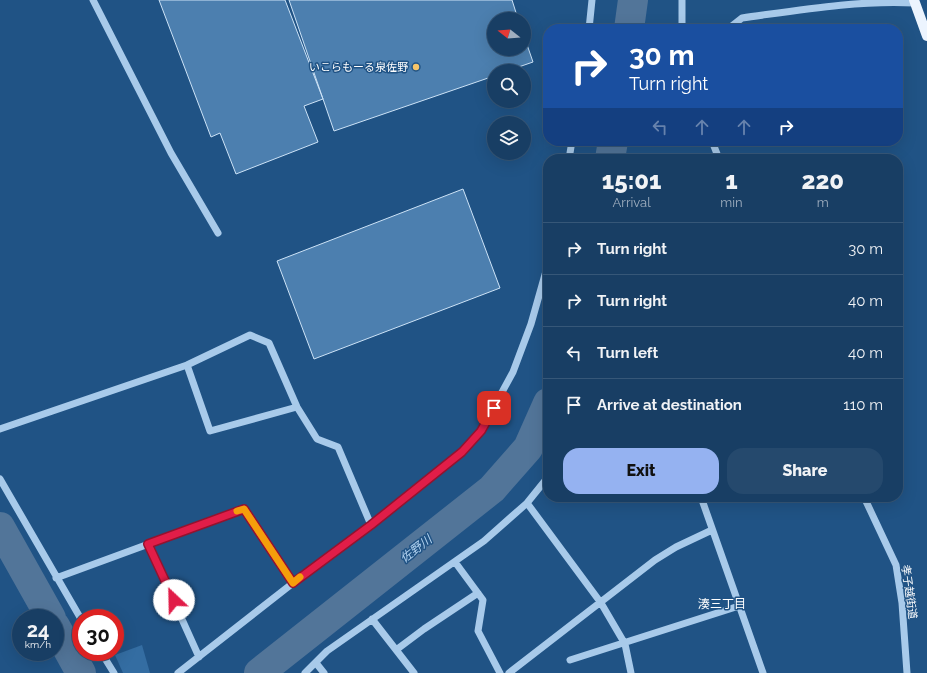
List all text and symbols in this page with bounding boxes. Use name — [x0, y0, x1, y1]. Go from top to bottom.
north arrow — [487, 12, 531, 56]
map controls — [487, 12, 531, 160]
text: 30 m — [629, 39, 695, 72]
icon: right — [563, 40, 615, 92]
place label: いこらもーる泉佐野 — [309, 61, 408, 74]
marker: いこらもーる泉佐野 — [411, 62, 421, 72]
button: search — [487, 64, 531, 108]
text: Turn right — [629, 73, 708, 94]
button: layers — [487, 116, 531, 160]
icon: left — [649, 116, 671, 138]
icon: ahead — [691, 116, 713, 138]
icon: ahead — [733, 116, 755, 138]
icon: right — [775, 116, 797, 138]
text: 15:01 — [602, 166, 661, 195]
text: 1 — [725, 166, 738, 195]
text: 220 — [802, 166, 844, 195]
text: Arrival — [613, 195, 651, 210]
text: min — [720, 195, 743, 210]
text: m — [817, 195, 829, 210]
icon: right — [563, 238, 585, 260]
text: Turn right — [597, 240, 667, 258]
text: 30 m — [848, 240, 883, 258]
icon: right — [563, 290, 585, 312]
text: Turn right — [597, 292, 667, 310]
text: 40 m — [848, 292, 883, 310]
icon: left — [563, 342, 585, 364]
text: Turn left — [597, 344, 658, 362]
text: 40 m — [848, 344, 883, 362]
pin — [477, 391, 511, 425]
icon: arrive — [563, 394, 585, 416]
text: Arrive at destination — [597, 396, 742, 414]
text: 110 m — [843, 396, 883, 414]
icon: arrive — [483, 397, 505, 419]
button: Exit — [563, 448, 719, 494]
button: Share — [727, 448, 883, 494]
water label: 佐野川 — [398, 531, 436, 566]
street label: 孝子越街道 — [899, 564, 919, 620]
position arrow — [153, 579, 195, 621]
district label: 湊三丁目 — [698, 597, 746, 611]
speed limit sign: 30 — [72, 609, 124, 661]
text: 24 — [27, 618, 49, 642]
text: km/h — [25, 639, 51, 650]

